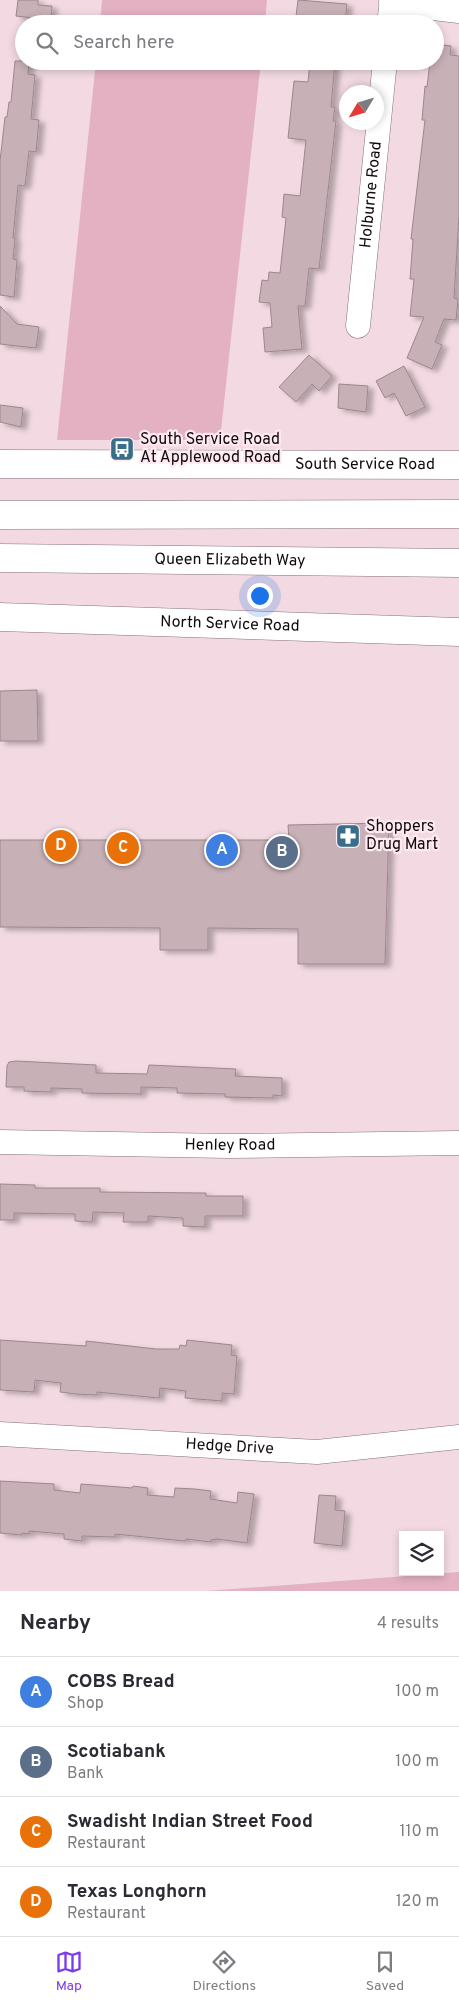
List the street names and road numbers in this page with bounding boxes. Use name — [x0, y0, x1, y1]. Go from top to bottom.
street label: Holburne Road — [356, 140, 387, 249]
street label: South Service Road — [295, 455, 435, 475]
street label: Queen Elizabeth Way — [154, 550, 306, 571]
street label: North Service Road — [160, 612, 300, 637]
street label: Henley Road — [184, 1135, 276, 1156]
street label: Hedge Drive — [185, 1435, 274, 1460]

